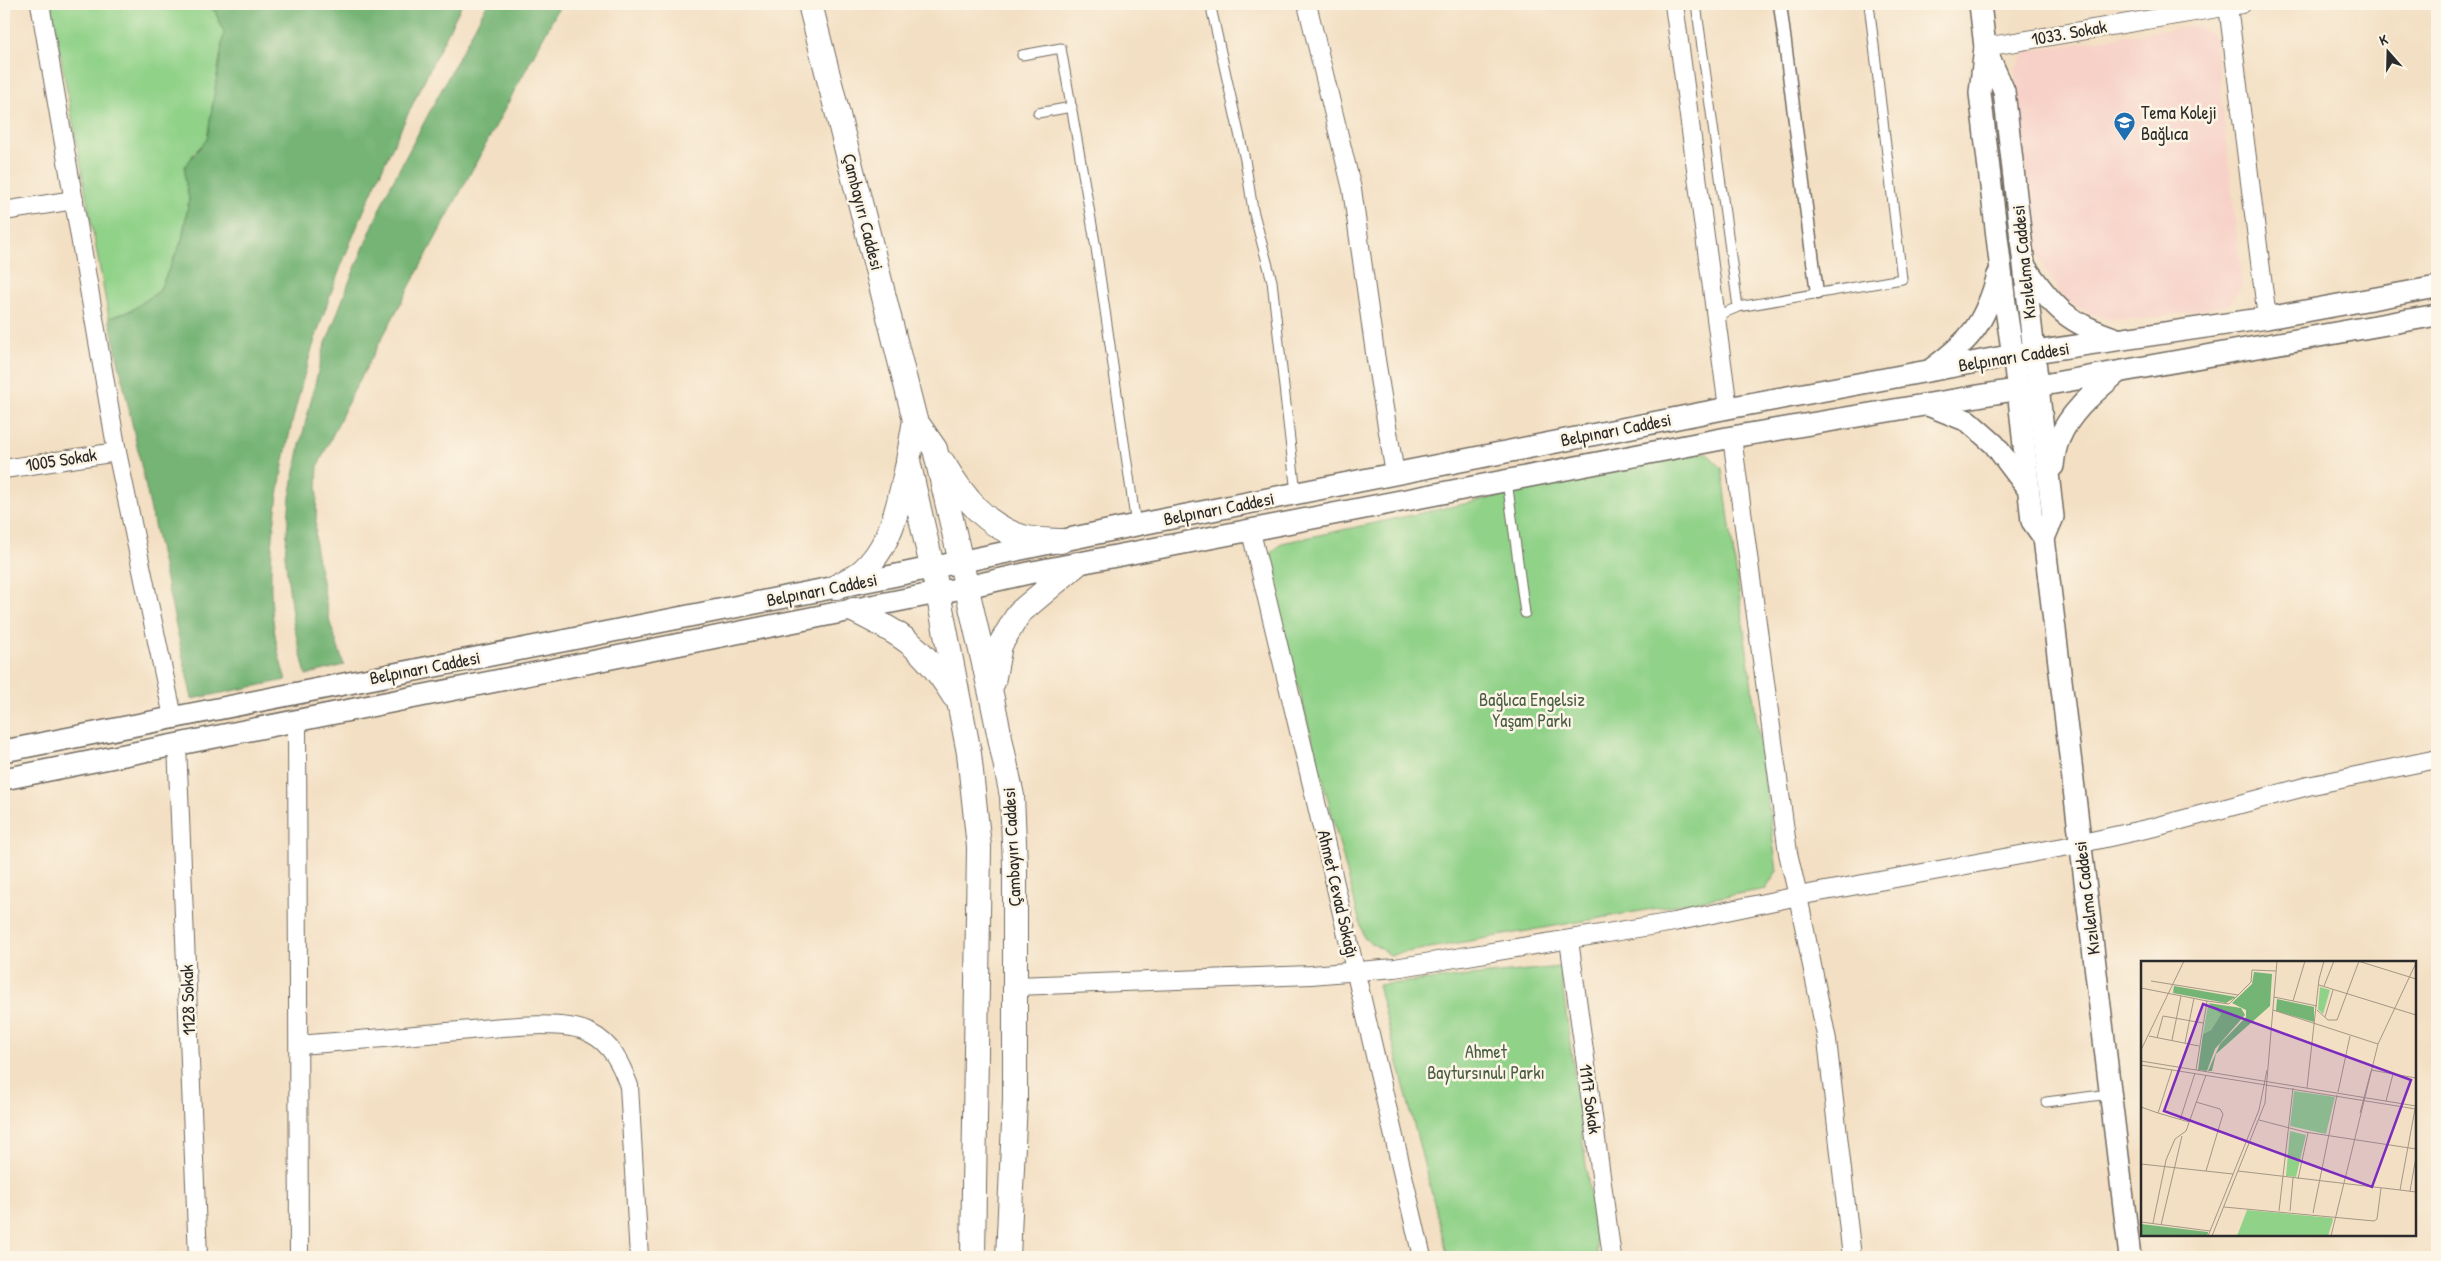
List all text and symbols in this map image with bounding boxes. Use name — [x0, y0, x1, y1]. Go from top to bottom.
street label: 1033. Sokak — [2029, 13, 2109, 51]
north arrow — [2364, 28, 2414, 78]
text: K — [2377, 29, 2391, 49]
place label: Tema Koleji Bağlıca — [2141, 100, 2217, 146]
school or university icon: Tema Koleji Bağlıca — [2113, 111, 2137, 142]
street label: Çambayırı Caddesi — [837, 151, 890, 273]
street label: Kızılelma Caddesi — [2005, 204, 2042, 320]
street label: Belpınarı Caddesi — [1957, 335, 2071, 378]
street label: Belpınarı Caddesi — [1558, 407, 1673, 452]
street label: 1005 Sokak — [23, 441, 99, 477]
street label: Belpınarı Caddesi — [1161, 486, 1276, 531]
street label: Belpınarı Caddesi — [764, 567, 879, 612]
street label: Belpınarı Caddesi — [367, 645, 482, 690]
park label: Bağlıca Engelsiz Yaşam Parkı — [1479, 687, 1585, 733]
street label: Çambayırı Caddesi — [996, 787, 1027, 907]
street label: Ahmet Cevad Sokağı — [1312, 827, 1365, 960]
street label: Kızılelma Caddesi — [2067, 840, 2106, 956]
inset map — [2141, 961, 2416, 1236]
street label: 1128 Sokak — [174, 964, 201, 1036]
park label: Ahmet Baytursınulı Parkı — [1427, 1039, 1545, 1085]
street label: 1117 Sokak — [1573, 1062, 1608, 1136]

